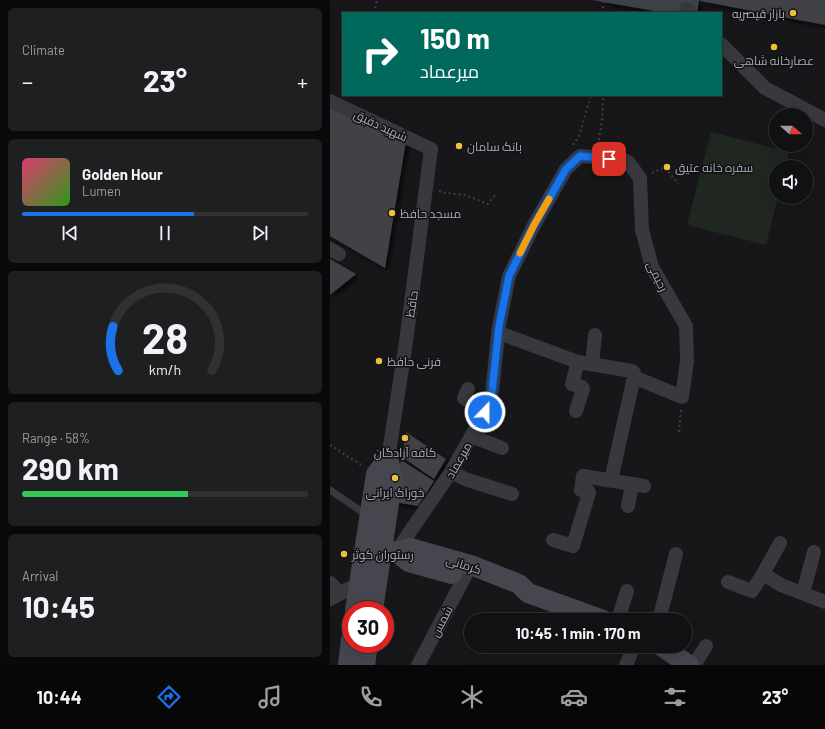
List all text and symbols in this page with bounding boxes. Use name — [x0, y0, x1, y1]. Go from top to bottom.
place label: بازار قیصریه — [732, 6, 785, 21]
marker: بازار قیصریه — [788, 8, 798, 18]
text: 150 m — [420, 21, 490, 55]
icon: right — [354, 28, 406, 80]
text: Climate — [22, 42, 65, 58]
marker: عصارخانه شاهی — [769, 42, 779, 52]
place label: عصارخانه شاهی — [734, 53, 814, 68]
text: میرعماد — [420, 60, 479, 82]
text: 23° — [143, 62, 187, 98]
text: − — [22, 68, 33, 94]
text: + — [297, 68, 308, 94]
street label: شهید دقیق — [352, 106, 410, 144]
north arrow — [769, 108, 813, 152]
map controls — [769, 108, 813, 204]
place label: بانک سامان — [467, 139, 522, 154]
marker: بانک سامان — [454, 141, 464, 151]
pin — [592, 142, 626, 176]
icon: arrive — [598, 148, 620, 170]
place label: سفره خانه عتیق — [675, 160, 753, 175]
button: sound — [769, 160, 813, 204]
marker: سفره خانه عتیق — [662, 162, 672, 172]
text: Golden Hour — [82, 165, 163, 183]
text: Lumen — [82, 183, 121, 199]
place label: مسجد حافظ — [400, 206, 461, 221]
marker: مسجد حافظ — [387, 208, 397, 218]
icon: previous — [59, 222, 81, 244]
icon: pause — [154, 222, 176, 244]
icon: next — [249, 222, 271, 244]
street label: رحیمی — [644, 259, 671, 294]
street label: حافظ — [402, 290, 420, 318]
text: 28 — [142, 311, 188, 361]
place label: فرنی حافظ — [387, 354, 441, 369]
marker: فرنی حافظ — [374, 356, 384, 366]
text: km/h — [149, 360, 181, 377]
position arrow — [464, 391, 506, 433]
text: Range · 58% — [22, 430, 90, 446]
marker: کافه آزادگان — [400, 433, 410, 443]
street label: میرعماد — [442, 439, 475, 481]
place label: کافه آزادگان — [374, 445, 436, 460]
text: 290 km — [22, 450, 119, 486]
marker: خوراک ایرانی — [390, 473, 400, 483]
place label: خوراک ایرانی — [366, 485, 424, 500]
place label: رستوران کوثر — [351, 547, 414, 562]
marker: رستوران کوثر — [339, 549, 349, 559]
street label: کرمانی — [444, 552, 483, 577]
text: Arrival — [22, 568, 58, 584]
text: 10:45 — [22, 588, 95, 624]
speed limit sign: 30 — [342, 601, 394, 653]
street label: شمس — [427, 603, 456, 639]
text: 10:45 · 1 min · 170 m — [515, 624, 641, 642]
icon: directions — [155, 683, 183, 711]
icon: music — [256, 683, 284, 711]
icon: phone — [357, 683, 385, 711]
icon: climate — [458, 683, 486, 711]
icon: car — [560, 683, 588, 711]
icon: filters — [661, 683, 689, 711]
text: 10:44 — [37, 686, 82, 708]
text: 23° — [762, 686, 788, 708]

